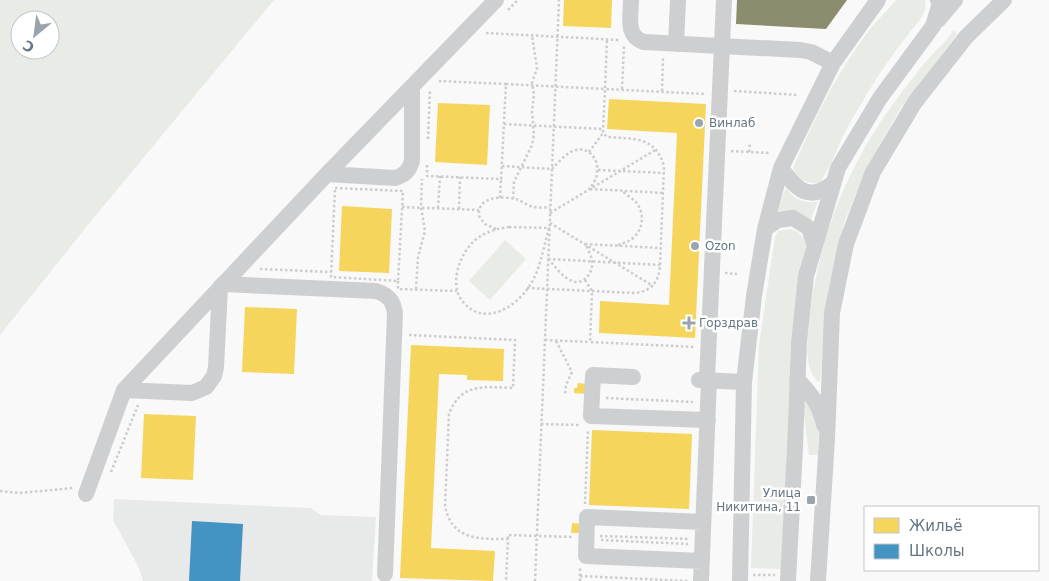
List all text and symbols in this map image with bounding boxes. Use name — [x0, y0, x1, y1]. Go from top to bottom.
north arrow — [10, 10, 60, 60]
text: С — [20, 37, 37, 56]
place label: Винлаб — [709, 116, 755, 130]
marker: Винлаб — [693, 117, 705, 129]
place label: Ozon — [705, 239, 736, 253]
marker: Ozon — [689, 240, 701, 252]
place label: Горздрав — [699, 316, 758, 330]
marker: Горздрав — [683, 317, 695, 329]
place label: Улица Никитина, 11 — [716, 486, 801, 514]
marker: Улица Никитина, 11 — [805, 494, 817, 506]
legend — [864, 506, 1039, 571]
text: Жильё — [909, 517, 963, 535]
text: Школы — [909, 542, 965, 560]

